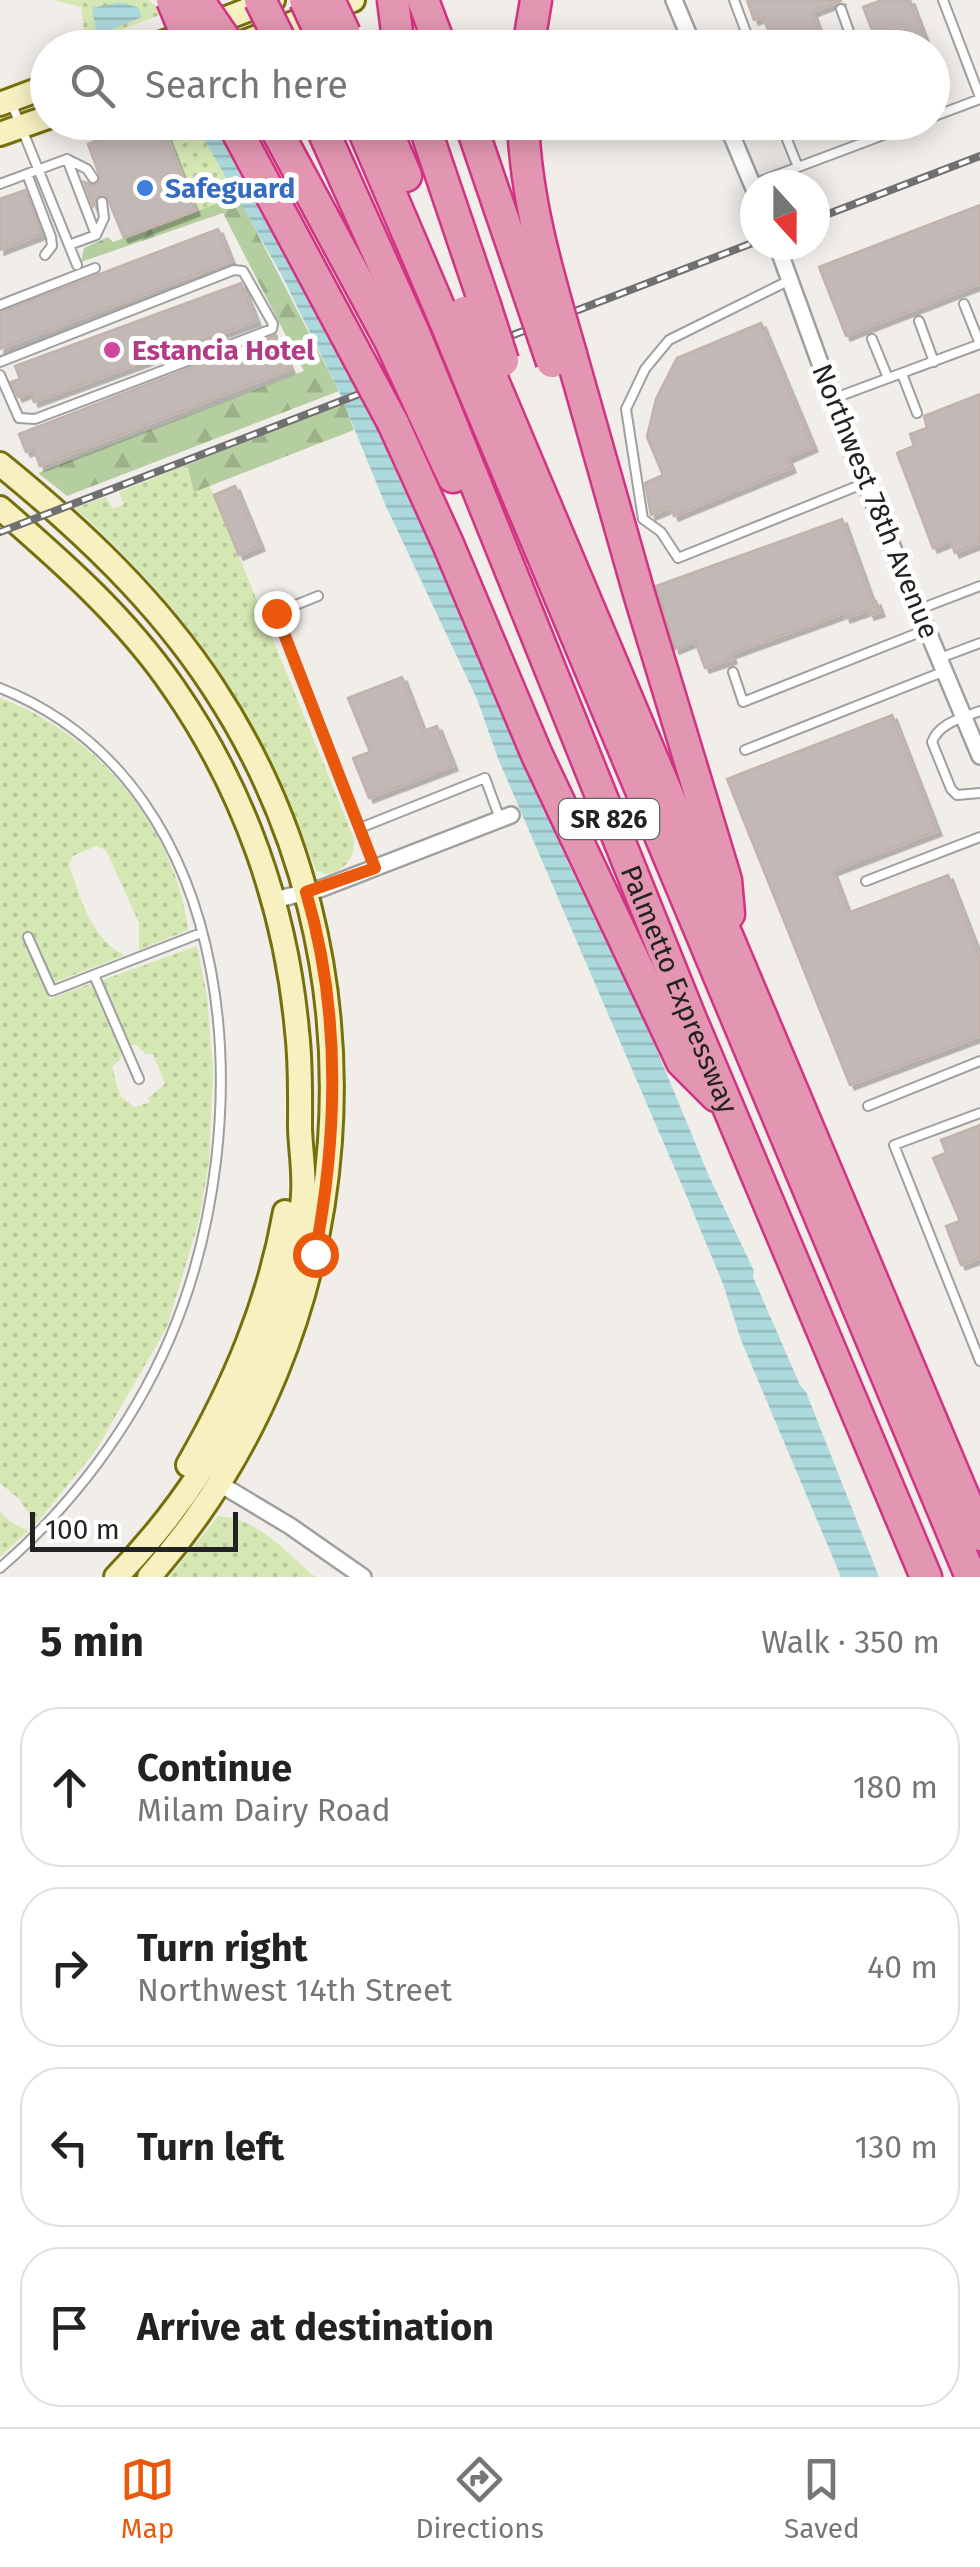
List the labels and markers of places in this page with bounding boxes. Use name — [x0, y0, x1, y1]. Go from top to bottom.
place label: Safeguard — [165, 172, 295, 205]
marker: Safeguard — [134, 177, 156, 199]
place label: Estancia Hotel — [132, 334, 315, 367]
marker: Estancia Hotel — [101, 339, 123, 361]

